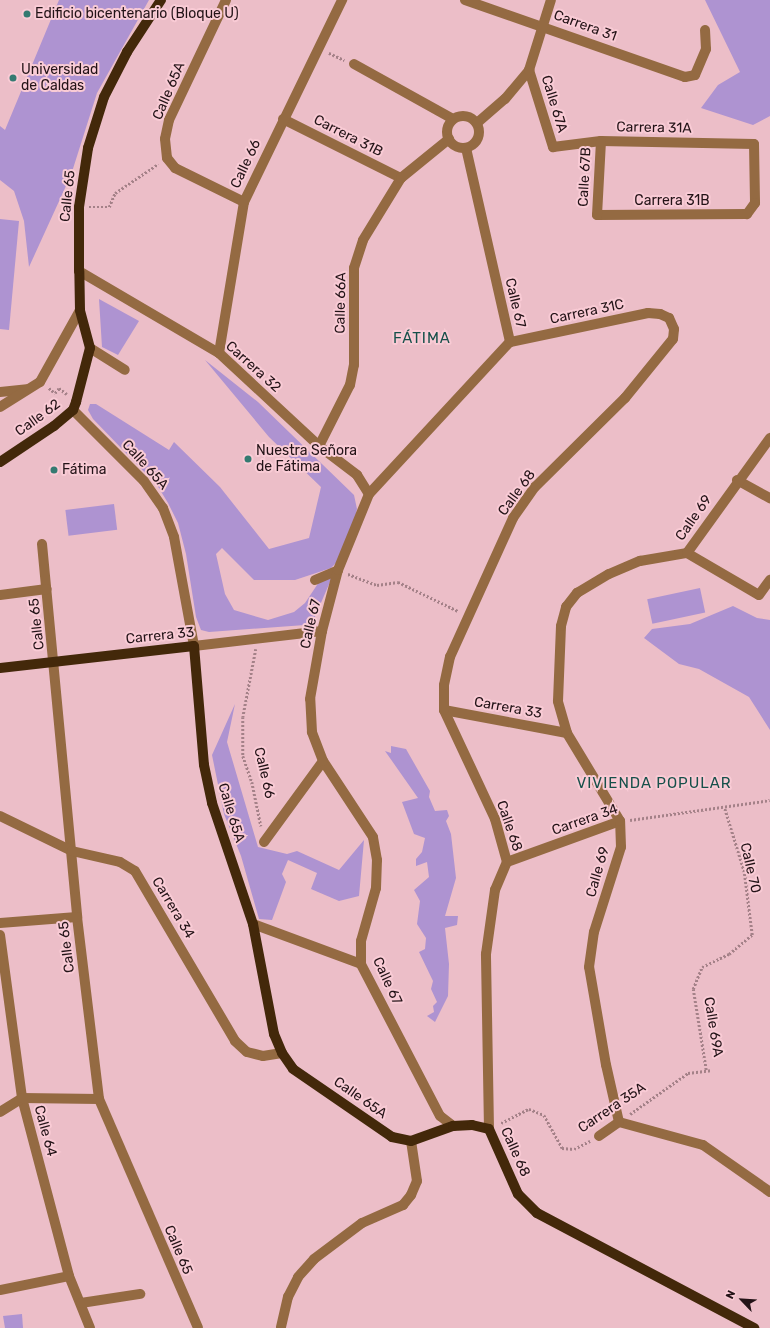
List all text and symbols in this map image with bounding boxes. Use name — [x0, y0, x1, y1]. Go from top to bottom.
place label: Edificio bicentenario (Bloque U) — [35, 6, 239, 22]
street label: Carrera 31 — [551, 7, 619, 45]
marker: Edificio bicentenario (Bloque U) — [22, 9, 32, 19]
street label: Calle 65A — [149, 60, 189, 122]
place label: Universidad de Caldas — [21, 62, 98, 94]
marker: Universidad de Caldas — [8, 73, 18, 83]
street label: Calle 67A — [537, 73, 571, 135]
street label: Carrera 31B — [311, 111, 385, 161]
street label: Carrera 31A — [616, 119, 692, 137]
street label: Calle 66 — [227, 137, 265, 191]
street label: Calle 67B — [575, 147, 595, 207]
street label: Calle 65 — [57, 169, 79, 223]
street label: Carrera 31B — [634, 193, 710, 209]
street label: Calle 66A — [332, 272, 350, 334]
street label: Calle 67 — [501, 277, 529, 329]
street label: Carrera 31C — [548, 296, 626, 328]
district label: FÁTIMA — [393, 330, 451, 348]
street label: Carrera 32 — [222, 338, 284, 396]
street label: Calle 62 — [12, 396, 64, 440]
street label: Calle 65A — [118, 437, 172, 493]
place label: Nuestra Señora de Fátima — [256, 443, 357, 476]
marker: Nuestra Señora de Fátima — [243, 454, 253, 464]
place label: Fátima — [62, 462, 106, 478]
marker: Fátima — [49, 465, 59, 475]
street label: Calle 68 — [495, 467, 539, 519]
street label: Calle 69 — [672, 492, 716, 544]
street label: Calle 65 — [26, 597, 48, 651]
street label: Calle 67 — [297, 598, 325, 650]
street label: Carrera 33 — [125, 624, 195, 648]
street label: Carrera 33 — [473, 694, 543, 722]
street label: Calle 66 — [250, 746, 278, 800]
district label: VIVIENDA POPULAR — [576, 775, 732, 793]
street label: Calle 65A — [214, 781, 248, 845]
street label: Calle 68 — [493, 798, 525, 854]
street label: Carrera 34 — [550, 801, 620, 839]
street label: Calle 70 — [736, 841, 764, 895]
street label: Calle 69 — [583, 845, 613, 899]
street label: Carrera 34 — [148, 874, 198, 942]
street label: Calle 65 — [56, 920, 78, 974]
street label: Calle 67 — [369, 955, 405, 1007]
street label: Calle 69A — [700, 996, 726, 1058]
street label: Calle 65A — [330, 1074, 390, 1122]
street label: Carrera 35A — [575, 1079, 649, 1137]
street label: Calle 64 — [30, 1104, 60, 1158]
street label: Calle 68 — [497, 1125, 533, 1179]
street label: Calle 65 — [160, 1223, 196, 1277]
north arrow — [722, 1280, 762, 1320]
text: N — [723, 1288, 738, 1301]

